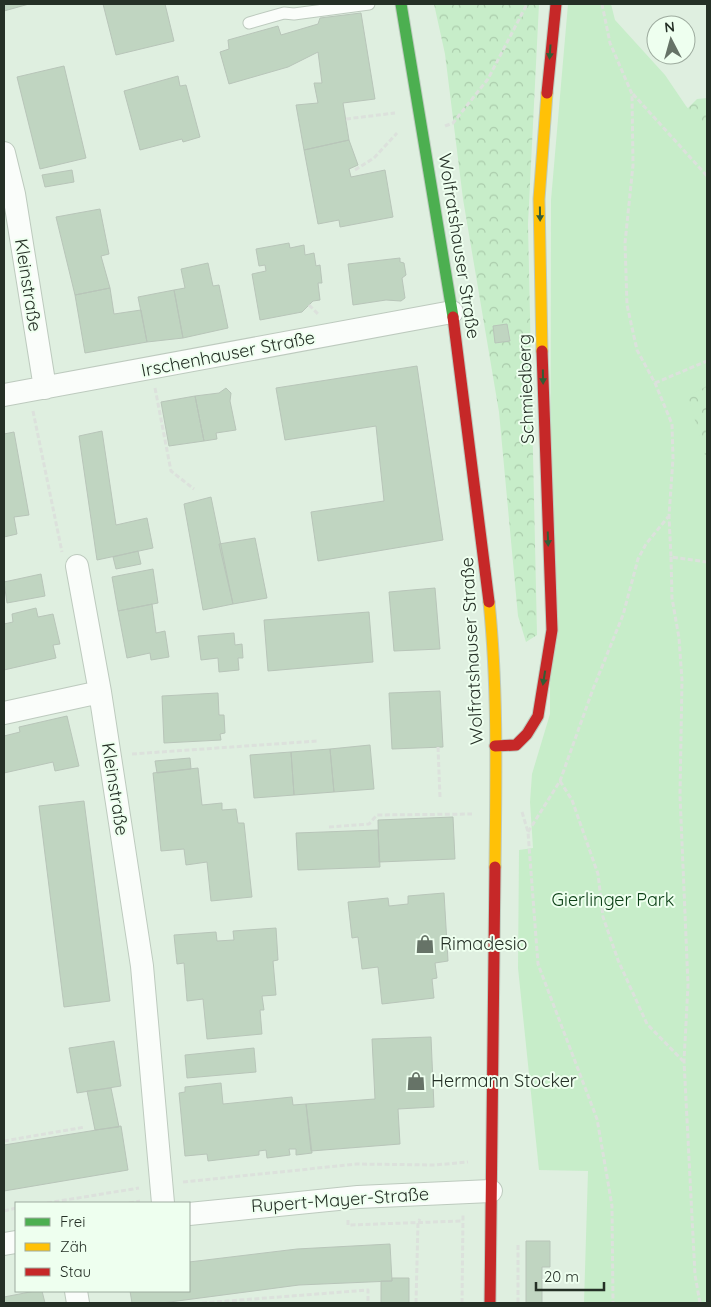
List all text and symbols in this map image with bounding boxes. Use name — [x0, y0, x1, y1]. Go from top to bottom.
north arrow — [646, 15, 696, 65]
text: N — [664, 18, 676, 37]
one-way arrow — [545, 44, 553, 60]
street label: Wolfratshauser Straße — [433, 151, 486, 340]
one-way arrow — [536, 206, 544, 222]
street label: Kleinstraße — [10, 237, 47, 333]
street label: Irschenhauser Straße — [139, 325, 317, 382]
street label: Schmiedberg — [512, 334, 539, 444]
one-way arrow — [539, 369, 547, 385]
one-way arrow — [545, 531, 553, 547]
street label: Wolfratshauser Straße — [455, 557, 488, 745]
one-way arrow — [540, 670, 548, 686]
street label: Kleinstraße — [97, 741, 134, 837]
park label: Gierlinger Park — [552, 888, 674, 911]
place label: Rimadesio — [440, 932, 527, 955]
shop icon: Rimadesio — [414, 933, 436, 955]
place label: Hermann Stocker — [431, 1069, 577, 1092]
shop icon: Hermann Stocker — [405, 1070, 427, 1092]
street label: Rupert-Mayer-Straße — [250, 1182, 430, 1217]
legend — [15, 1202, 190, 1292]
text: Frei — [60, 1212, 86, 1231]
text: Zäh — [60, 1237, 87, 1256]
scale bar — [536, 1260, 604, 1292]
text: Stau — [60, 1262, 91, 1281]
text: 20 m — [544, 1267, 579, 1286]

